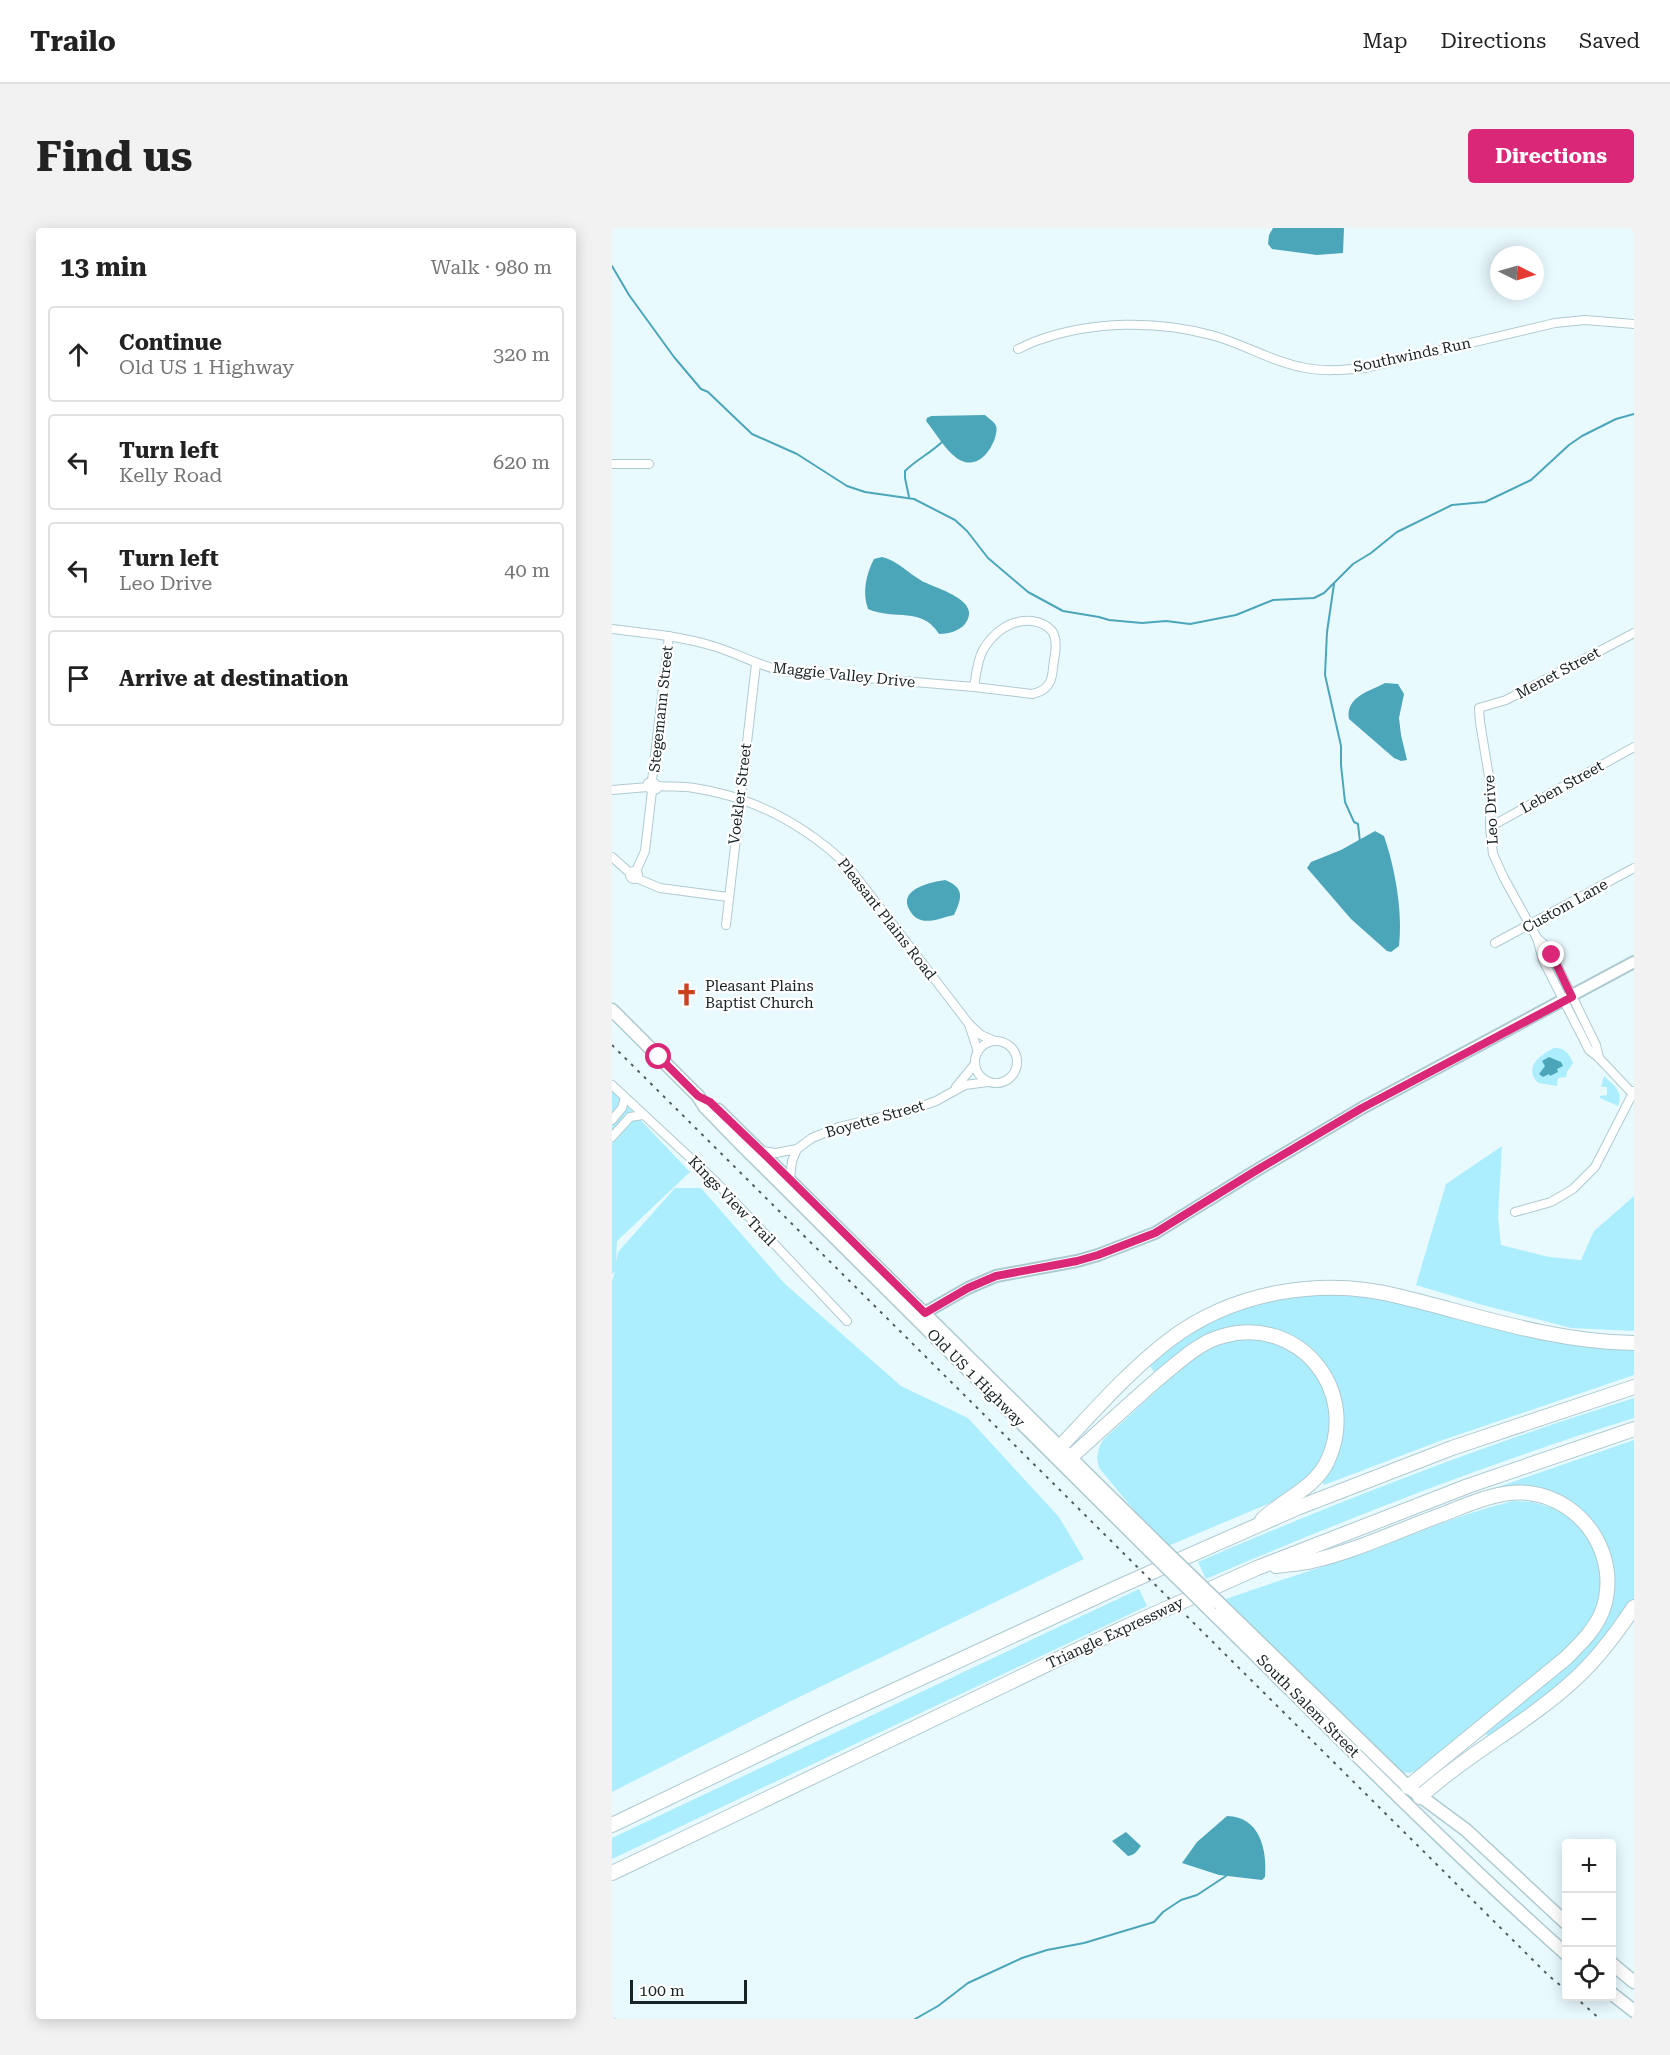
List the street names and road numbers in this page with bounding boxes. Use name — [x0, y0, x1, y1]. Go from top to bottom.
street label: Southwinds Run — [1352, 334, 1473, 376]
street label: Menet Street — [1513, 643, 1604, 703]
street label: Stegemann Street — [645, 644, 677, 773]
street label: Maggie Valley Drive — [772, 659, 916, 691]
street label: Voekler Street — [725, 742, 755, 846]
street label: Leben Street — [1517, 757, 1607, 817]
street label: Leo Drive — [1480, 775, 1502, 845]
street label: Pleasant Plains Road — [834, 855, 940, 984]
street label: Custom Lane — [1519, 875, 1611, 937]
street label: Boyette Street — [823, 1096, 927, 1142]
street label: Kings View Trail — [685, 1152, 780, 1250]
street label: Old US 1 Highway — [923, 1325, 1029, 1431]
street label: Triangle Expressway — [1044, 1593, 1186, 1673]
street label: South Salem Street — [1253, 1651, 1363, 1761]

